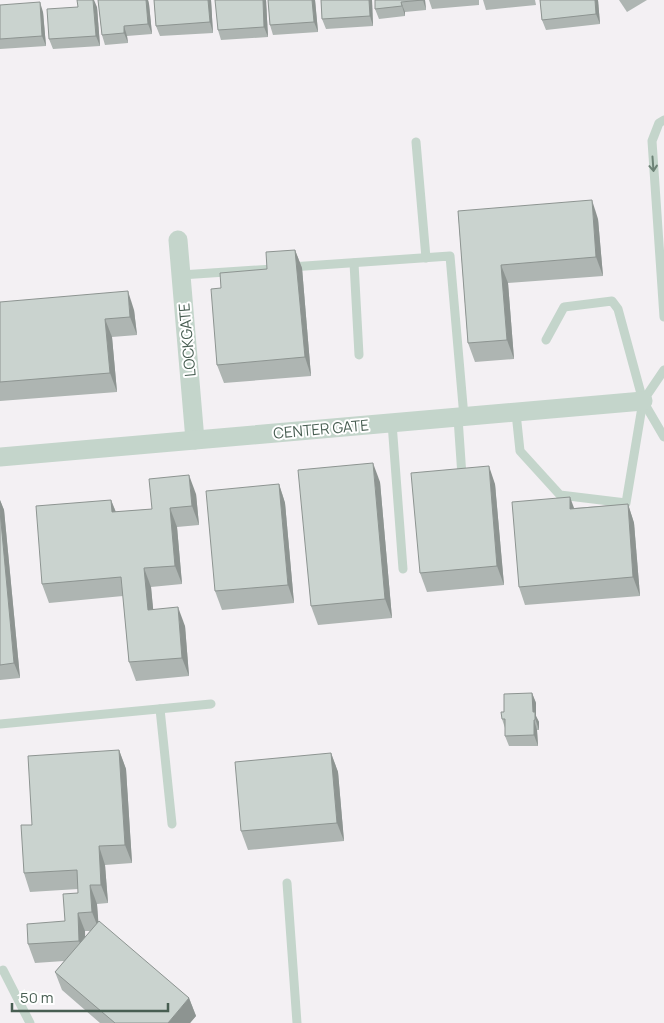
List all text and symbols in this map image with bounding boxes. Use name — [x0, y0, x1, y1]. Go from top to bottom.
one-way arrow — [649, 156, 658, 172]
street label: LOCKGATE — [173, 302, 201, 378]
street label: CENTER GATE — [272, 414, 370, 444]
scale bar — [12, 980, 169, 1012]
text: 50 m — [20, 987, 54, 1008]

